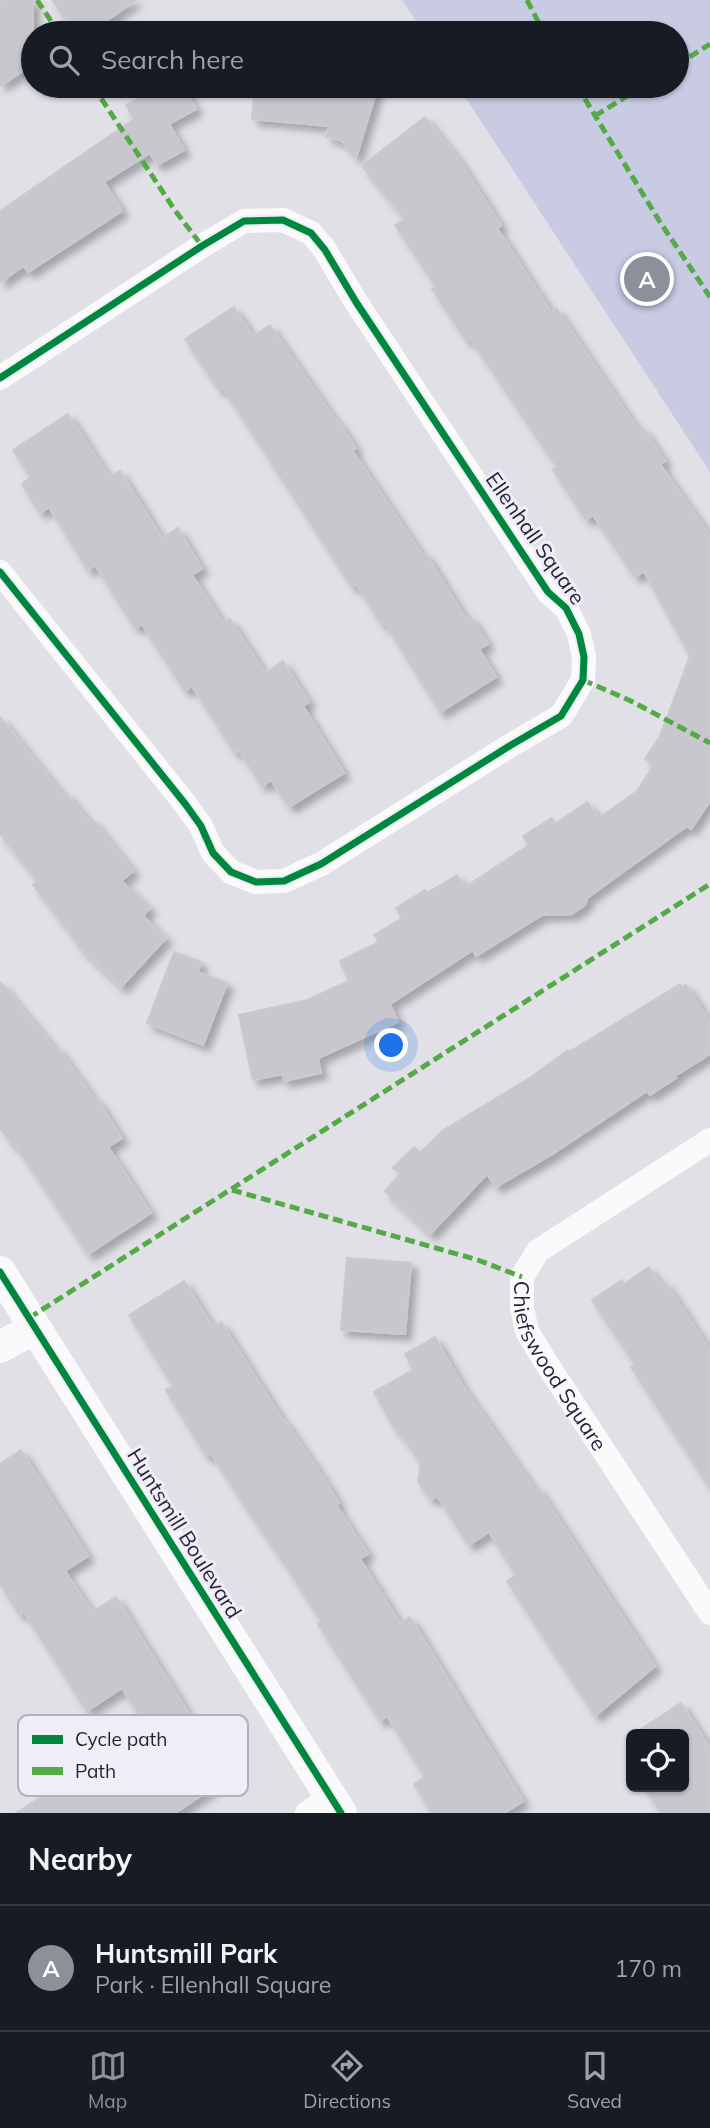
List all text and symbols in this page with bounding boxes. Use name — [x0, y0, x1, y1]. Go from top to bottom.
search box — [21, 21, 689, 98]
icon: search — [45, 41, 83, 79]
text: Search here — [101, 43, 244, 76]
pin: A — [624, 253, 670, 305]
street label: Ellenhall Square — [481, 467, 591, 609]
your location — [374, 1028, 408, 1062]
street label: Chiefswood Square — [509, 1281, 613, 1455]
street label: Huntsmill Boulevard — [122, 1443, 248, 1623]
legend — [18, 1715, 248, 1796]
text: Cycle path — [75, 1727, 167, 1751]
map controls — [626, 1729, 689, 1792]
button: locate — [626, 1729, 689, 1792]
text: Path — [75, 1759, 116, 1783]
text: Nearby — [28, 1840, 132, 1878]
text: Huntsmill Park — [95, 1937, 277, 1970]
text: A — [42, 1954, 60, 1983]
text: 170 m — [614, 1954, 682, 1983]
text: Park · Ellenhall Square — [95, 1970, 331, 1999]
tab: Map — [88, 2047, 127, 2113]
tab: Directions — [303, 2047, 391, 2113]
tab: Saved — [567, 2047, 622, 2113]

